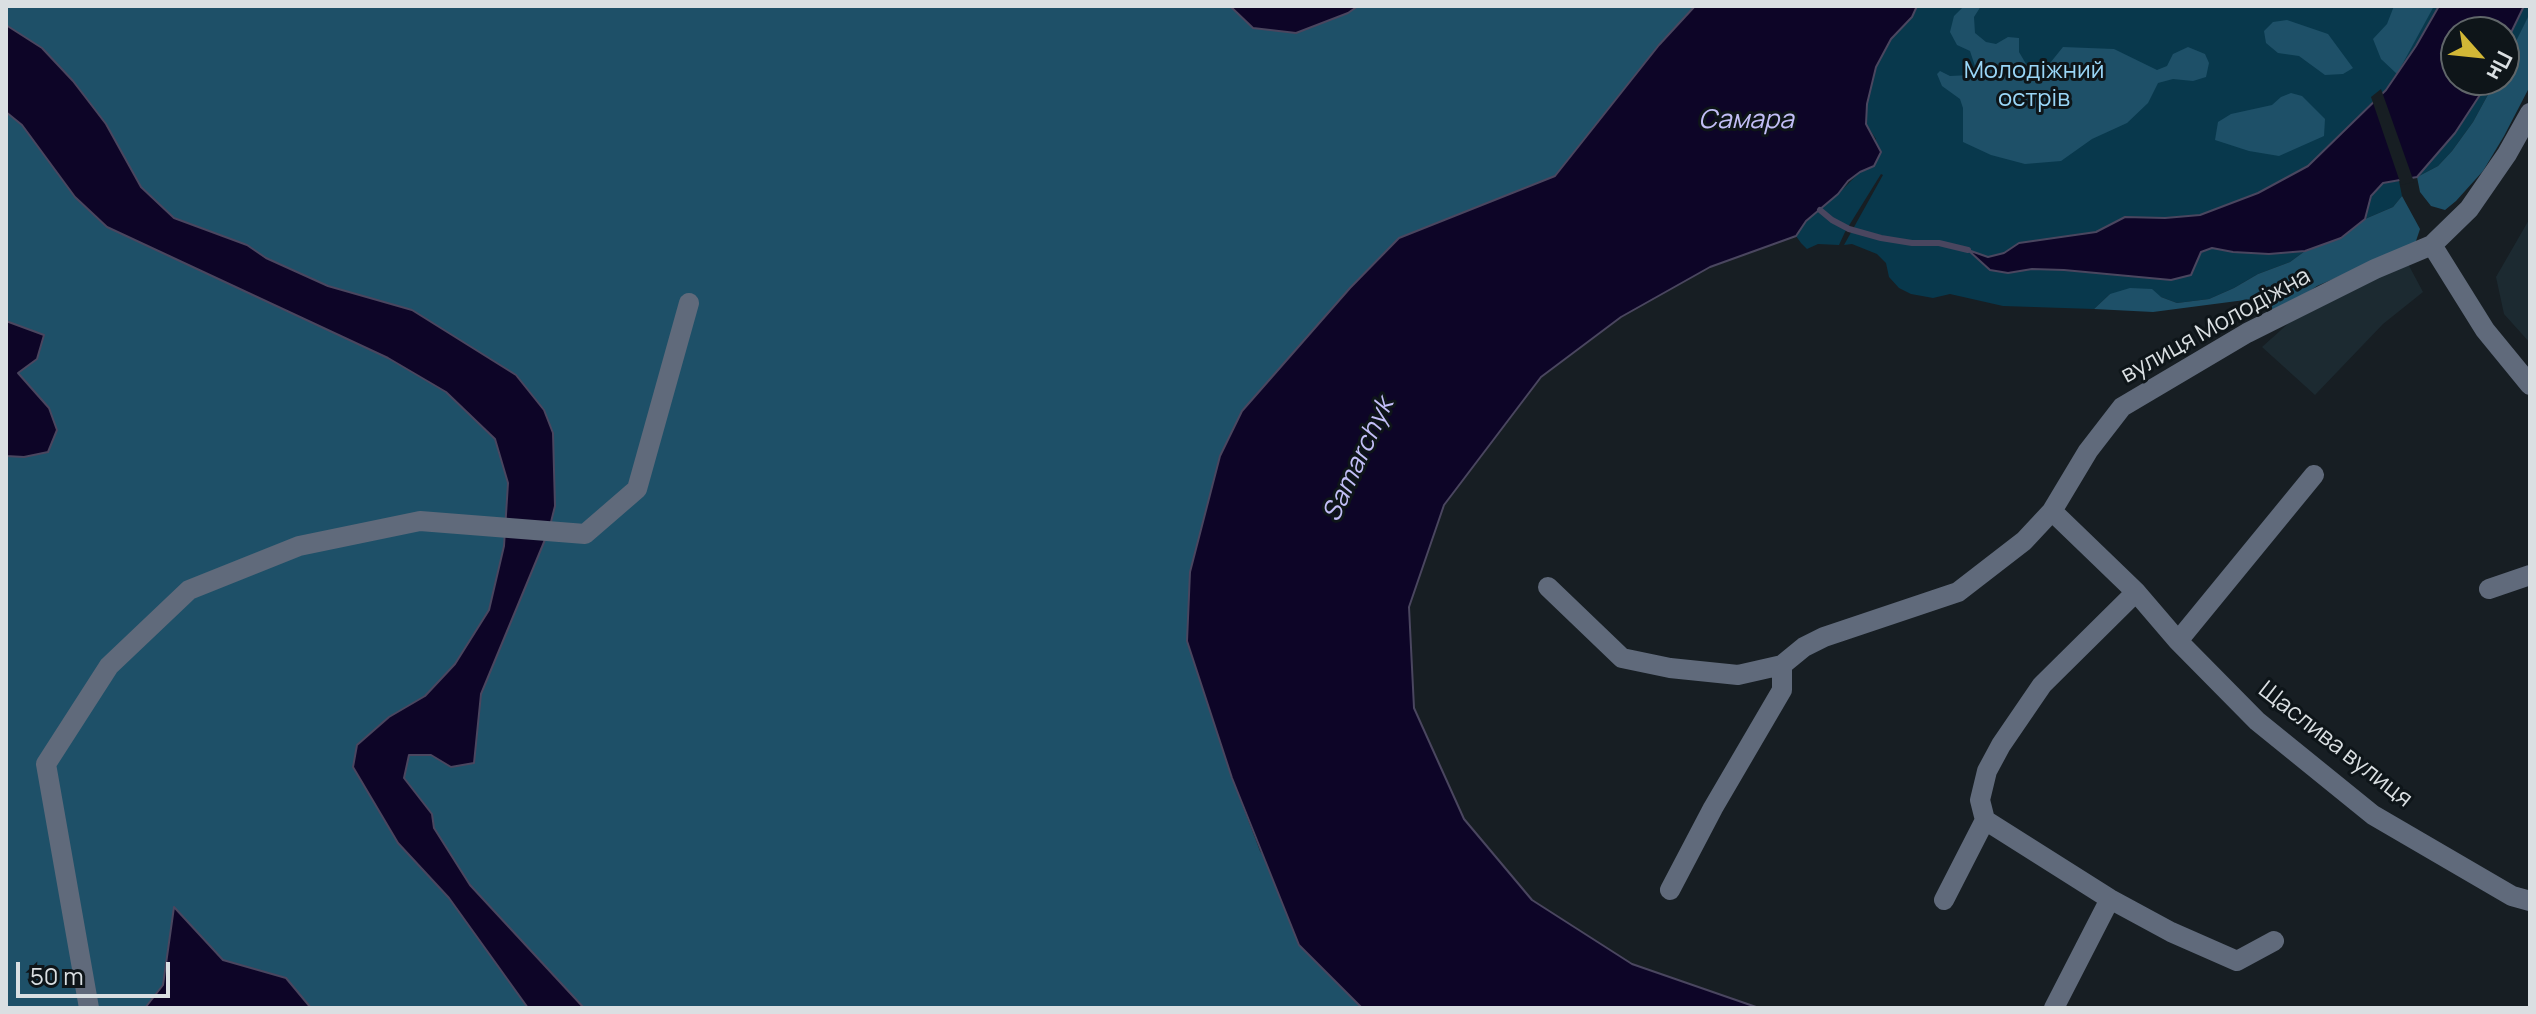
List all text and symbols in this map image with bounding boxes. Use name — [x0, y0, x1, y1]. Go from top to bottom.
north arrow — [2440, 16, 2520, 96]
text: Пн — [2480, 46, 2520, 86]
park label: Молодіжний острів — [1964, 57, 2104, 113]
water label: Самара — [1698, 105, 1794, 137]
street label: вулиця Молодіжна — [2116, 262, 2316, 390]
water label: Samarchyk — [1317, 393, 1401, 527]
street label: Щаслива вулиця — [2252, 676, 2418, 814]
scale bar — [20, 946, 174, 996]
text: 50 m — [30, 959, 84, 992]

